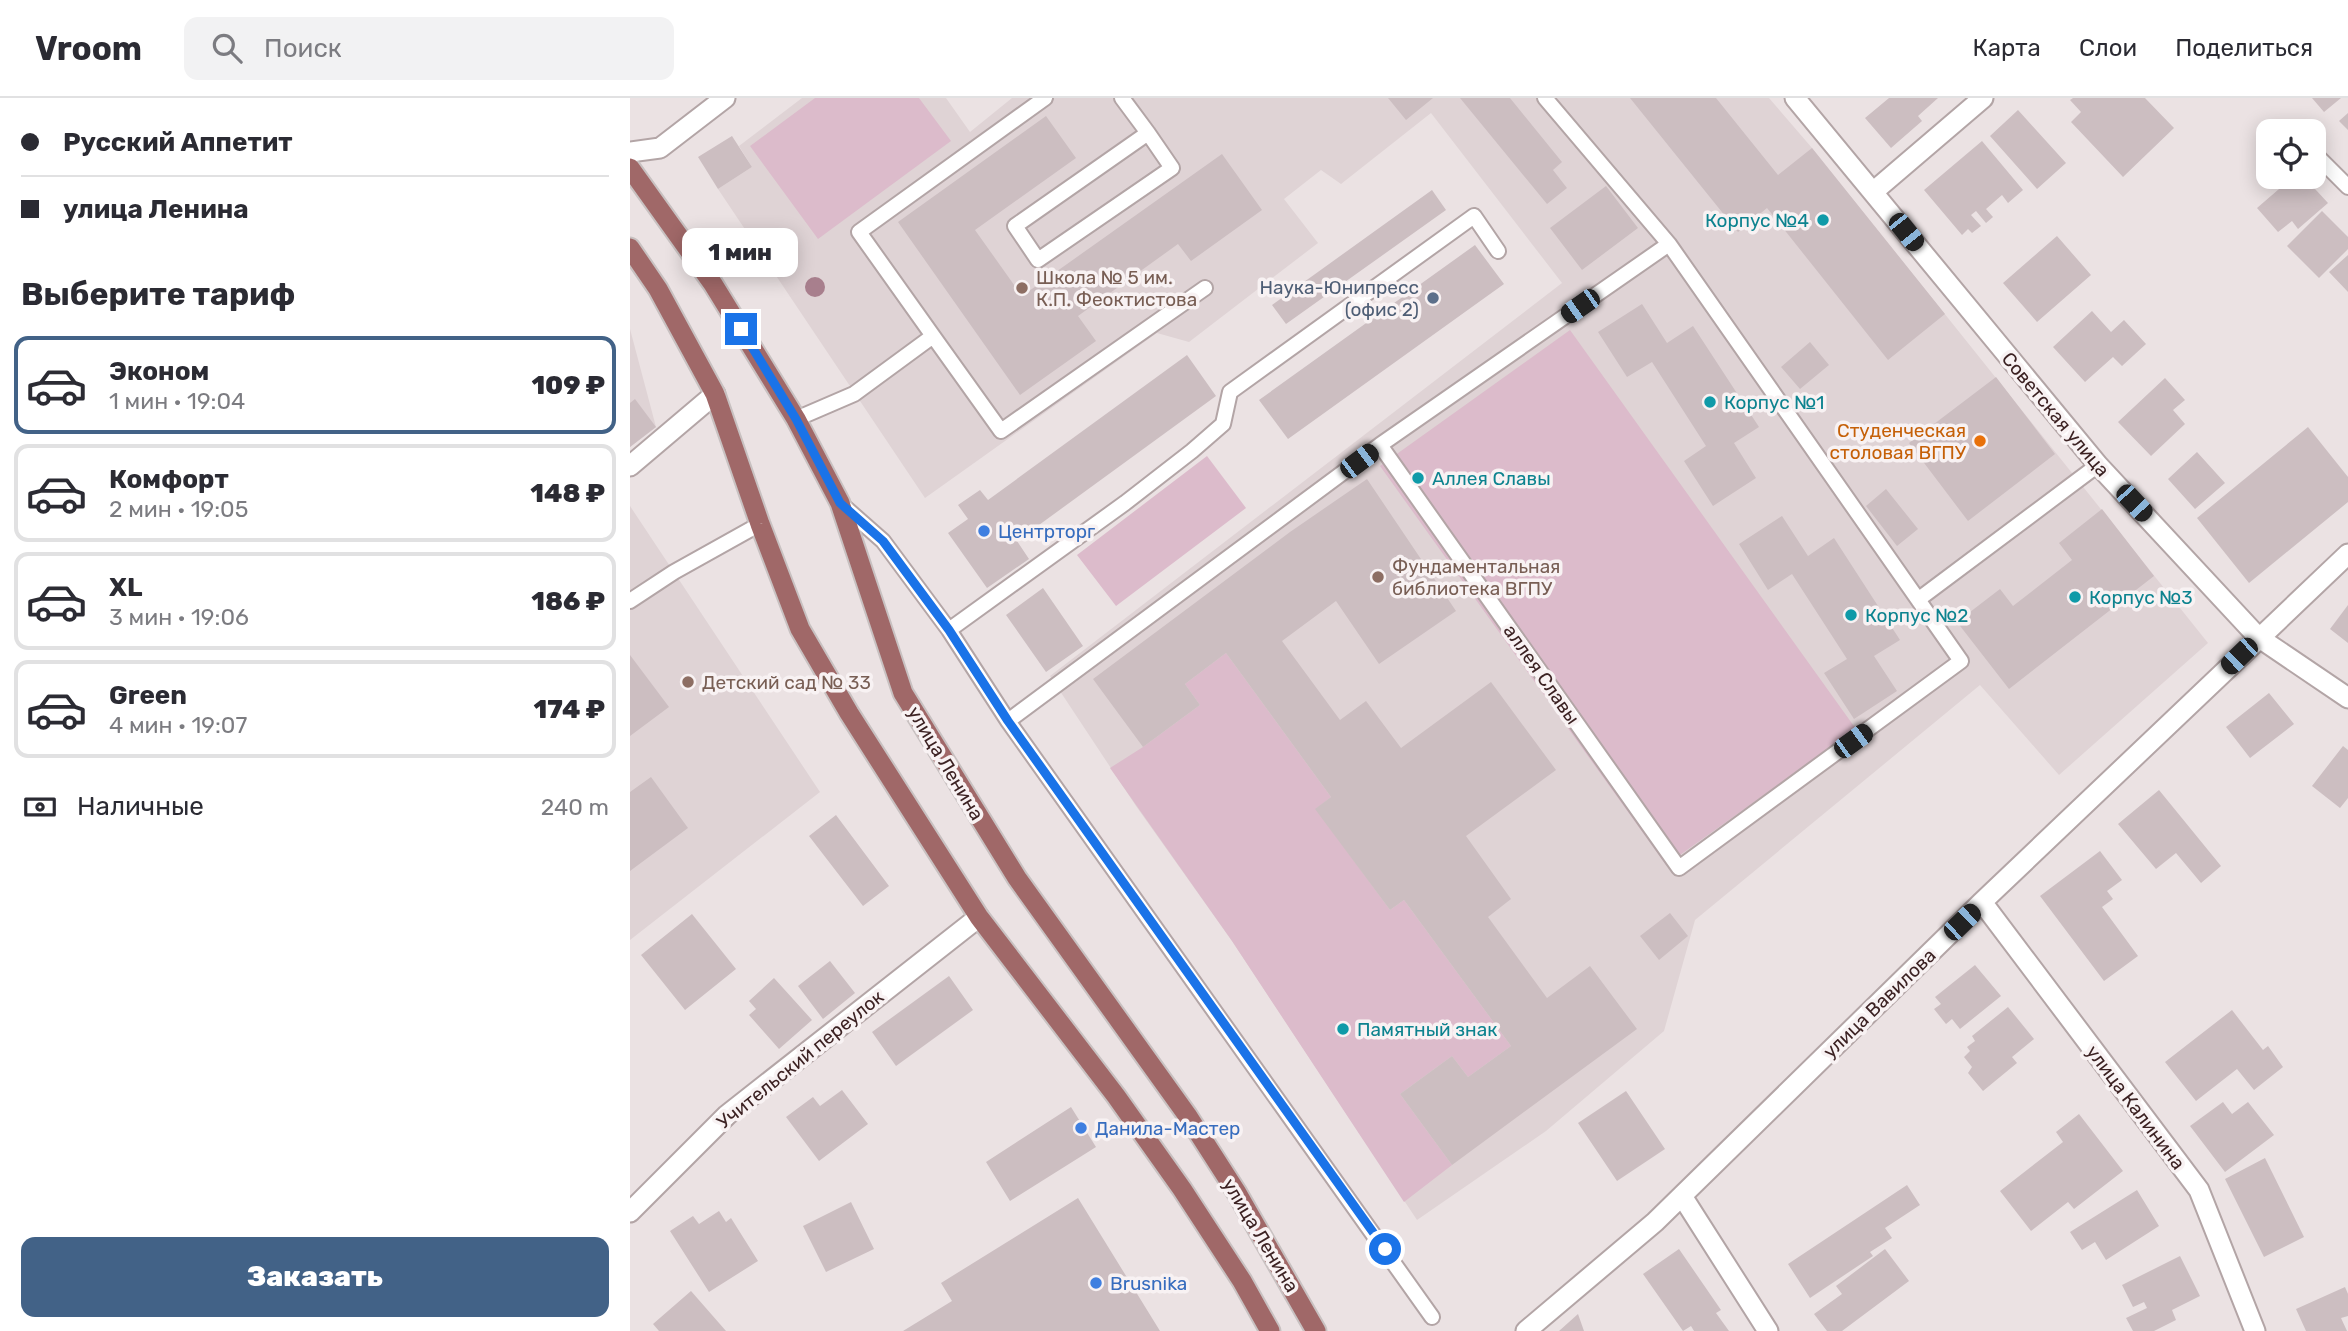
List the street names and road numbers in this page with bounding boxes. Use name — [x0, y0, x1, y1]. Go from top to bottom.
street label: Советская улица — [1997, 347, 2114, 481]
street label: аллея Славы — [1499, 620, 1584, 729]
street label: улица Ленина — [903, 702, 989, 824]
street label: улица Вавилова — [1818, 944, 1940, 1063]
street label: Учительский переулок — [712, 985, 888, 1134]
street label: улица Калинина — [2081, 1041, 2190, 1174]
street label: улица Ленина — [1218, 1174, 1304, 1296]

